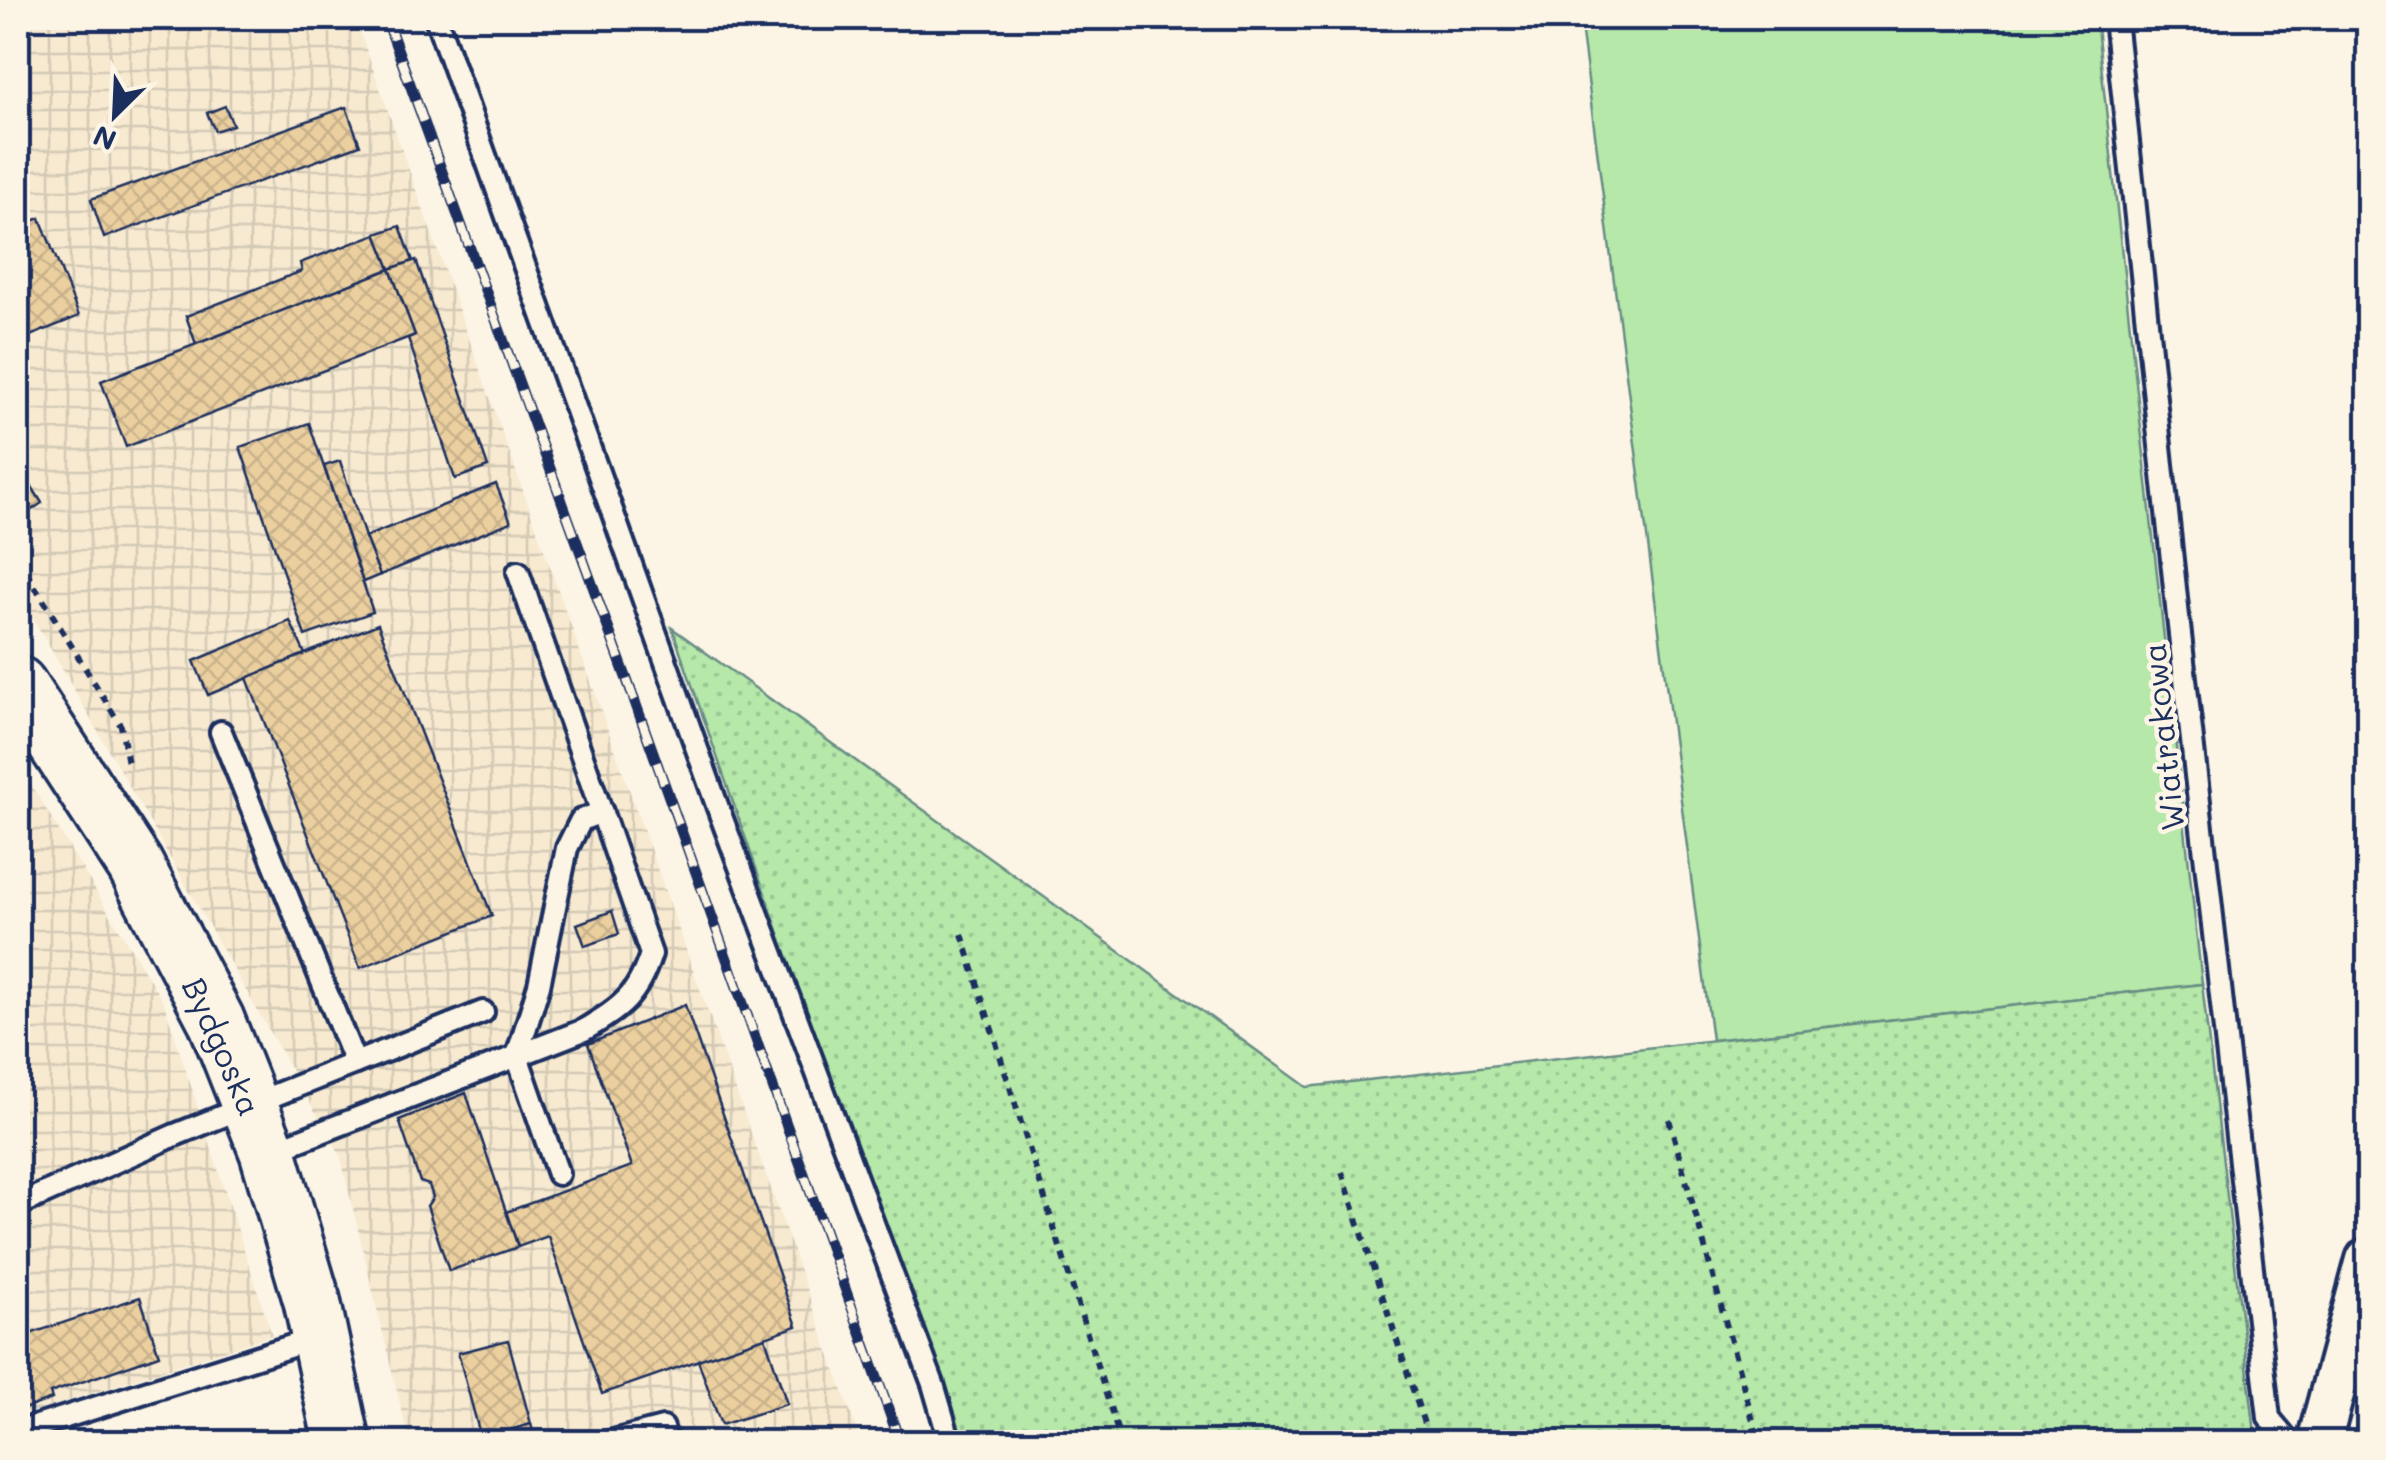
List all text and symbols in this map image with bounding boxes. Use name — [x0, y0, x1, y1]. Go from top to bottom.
north arrow — [65, 65, 165, 165]
text: N — [87, 118, 121, 160]
street label: Wiatrakowa — [2131, 641, 2193, 833]
street label: Bydgoska — [173, 970, 272, 1122]

